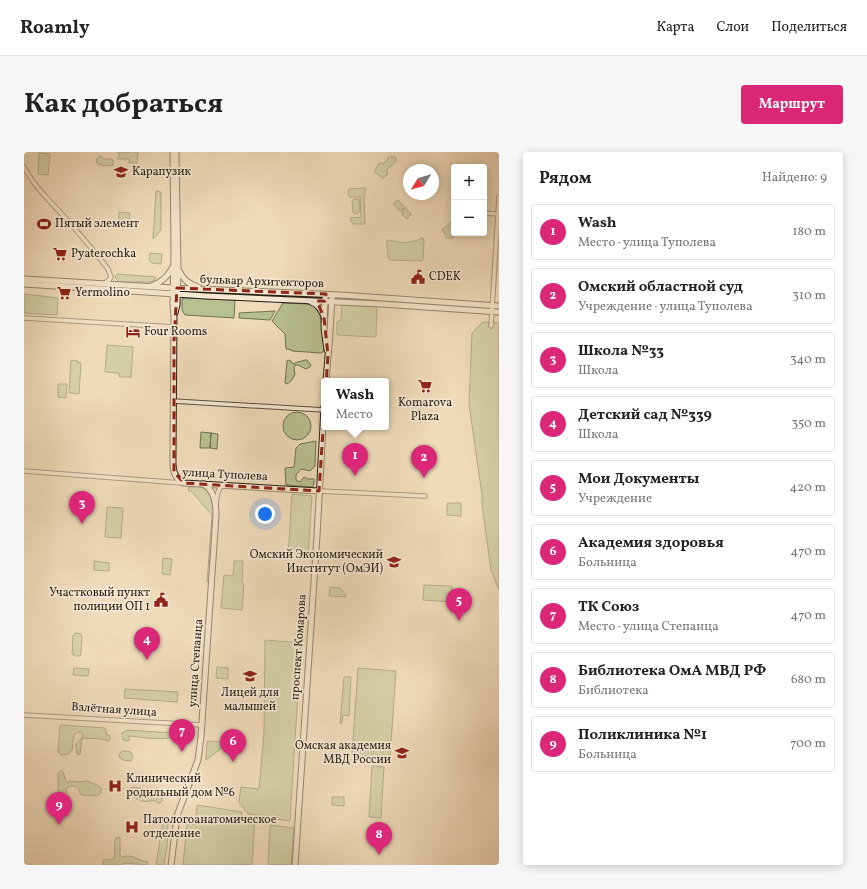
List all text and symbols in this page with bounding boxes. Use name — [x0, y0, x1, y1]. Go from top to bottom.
text: Roamly — [20, 15, 90, 41]
text: Карта — [656, 18, 694, 37]
text: Слои — [716, 18, 749, 37]
text: Поделиться — [771, 18, 847, 37]
text: Как добраться — [24, 85, 223, 124]
button: Маршрут — [741, 85, 843, 124]
school or university icon: Карапузик — [113, 164, 129, 180]
place label: Карапузик — [132, 164, 191, 180]
north arrow — [403, 164, 439, 200]
map controls — [451, 164, 487, 236]
button: + — [451, 164, 487, 200]
text: Рядом — [539, 167, 592, 190]
text: Найдено: 9 — [762, 169, 827, 187]
button: − — [451, 200, 487, 236]
text: Wash — [578, 213, 617, 234]
sports icon: Пятый элемент — [36, 216, 52, 232]
place label: Пятый элемент — [55, 216, 139, 232]
text: 1 — [550, 223, 556, 241]
text: 180 m — [792, 223, 826, 241]
text: Место · улица Туполева — [578, 234, 716, 252]
supermarket icon: Pyaterochka — [52, 246, 68, 262]
place label: Pyaterochka — [71, 246, 136, 262]
public building icon: CDEK — [410, 269, 426, 285]
place label: CDEK — [429, 269, 461, 285]
street label: бульвар Архитекторов — [200, 272, 324, 292]
text: Омский областной суд — [578, 277, 743, 298]
supermarket icon: Yermolino — [56, 285, 72, 301]
place label: Yermolino — [75, 285, 130, 301]
text: 2 — [550, 287, 556, 305]
text: 310 m — [792, 287, 826, 305]
text: Учреждение · улица Туполева — [578, 298, 753, 316]
hotel icon: Four Rooms — [125, 324, 141, 340]
place label: Four Rooms — [144, 324, 207, 340]
text: Школа №33 — [578, 341, 664, 362]
text: 3 — [550, 351, 556, 369]
text: 340 m — [790, 351, 826, 369]
text: Школа — [578, 362, 618, 380]
popup — [321, 378, 389, 430]
supermarket icon: Komarova Plaza — [417, 378, 433, 394]
text: Wash — [336, 385, 374, 406]
place label: Komarova Plaza — [398, 395, 452, 425]
text: Детский сад №339 — [578, 405, 712, 426]
text: Место — [336, 406, 373, 424]
text: 4 — [549, 415, 557, 433]
text: 350 m — [791, 415, 826, 433]
text: Школа — [578, 426, 618, 444]
pin: 1 — [342, 443, 368, 476]
pin: 2 — [411, 445, 437, 478]
street label: улица Туполева — [182, 465, 268, 485]
text: Мои Документы — [578, 469, 699, 490]
text: 5 — [550, 479, 556, 497]
text: 420 m — [789, 479, 826, 497]
text: Учреждение — [578, 490, 652, 508]
pin: 3 — [69, 491, 95, 524]
your location — [255, 504, 275, 524]
text: Академия здоровья — [578, 533, 724, 554]
text: 6 — [549, 543, 557, 561]
text: 470 m — [791, 543, 826, 561]
place label: Омский Экономический Институт (ОмЭИ) — [250, 547, 384, 577]
school or university icon: Омский Экономический Институт (ОмЭИ) — [386, 554, 402, 570]
text: Больница — [578, 554, 637, 572]
place label: Участковый пункт полиции ОП 1 — [49, 585, 150, 615]
pin: 5 — [446, 588, 472, 621]
public building icon: Участковый пункт полиции ОП 1 — [153, 592, 169, 608]
street label: проспект Комарова — [287, 593, 311, 700]
text: ТК Союз — [578, 597, 639, 618]
text: 7 — [550, 607, 556, 625]
text: 470 m — [791, 607, 826, 625]
street label: улица Степанца — [185, 618, 207, 708]
text: Место · улица Степанца — [578, 618, 719, 636]
pin: 4 — [134, 627, 160, 660]
text: Библиотека ОмА МВД РФ — [578, 661, 766, 682]
school or university icon: Лицей для малышей — [242, 668, 258, 684]
text: 8 — [549, 671, 557, 689]
text: 680 m — [791, 671, 826, 689]
text: Библиотека — [578, 682, 649, 700]
place label: Лицей для малышей — [221, 685, 279, 715]
street label: Взлётная улица — [71, 699, 157, 721]
pin: 7 — [169, 719, 195, 752]
text: Поликлиника №1 — [578, 725, 707, 746]
pin: 6 — [220, 729, 246, 762]
text: 9 — [549, 735, 557, 753]
text: 700 m — [790, 735, 826, 753]
place label: Омская академия МВД России — [295, 738, 391, 768]
school or university icon: Омская академия МВД России — [394, 745, 410, 761]
text: Больница — [578, 746, 637, 764]
place label: Клинический родильный дом №6 — [126, 771, 235, 801]
hospital icon: Клинический родильный дом №6 — [107, 778, 123, 794]
pin: 9 — [46, 792, 72, 825]
place label: Патологоанатомическое отделение — [143, 812, 277, 842]
hospital icon: Патологоанатомическое отделение — [124, 819, 140, 835]
pin: 8 — [366, 822, 392, 855]

